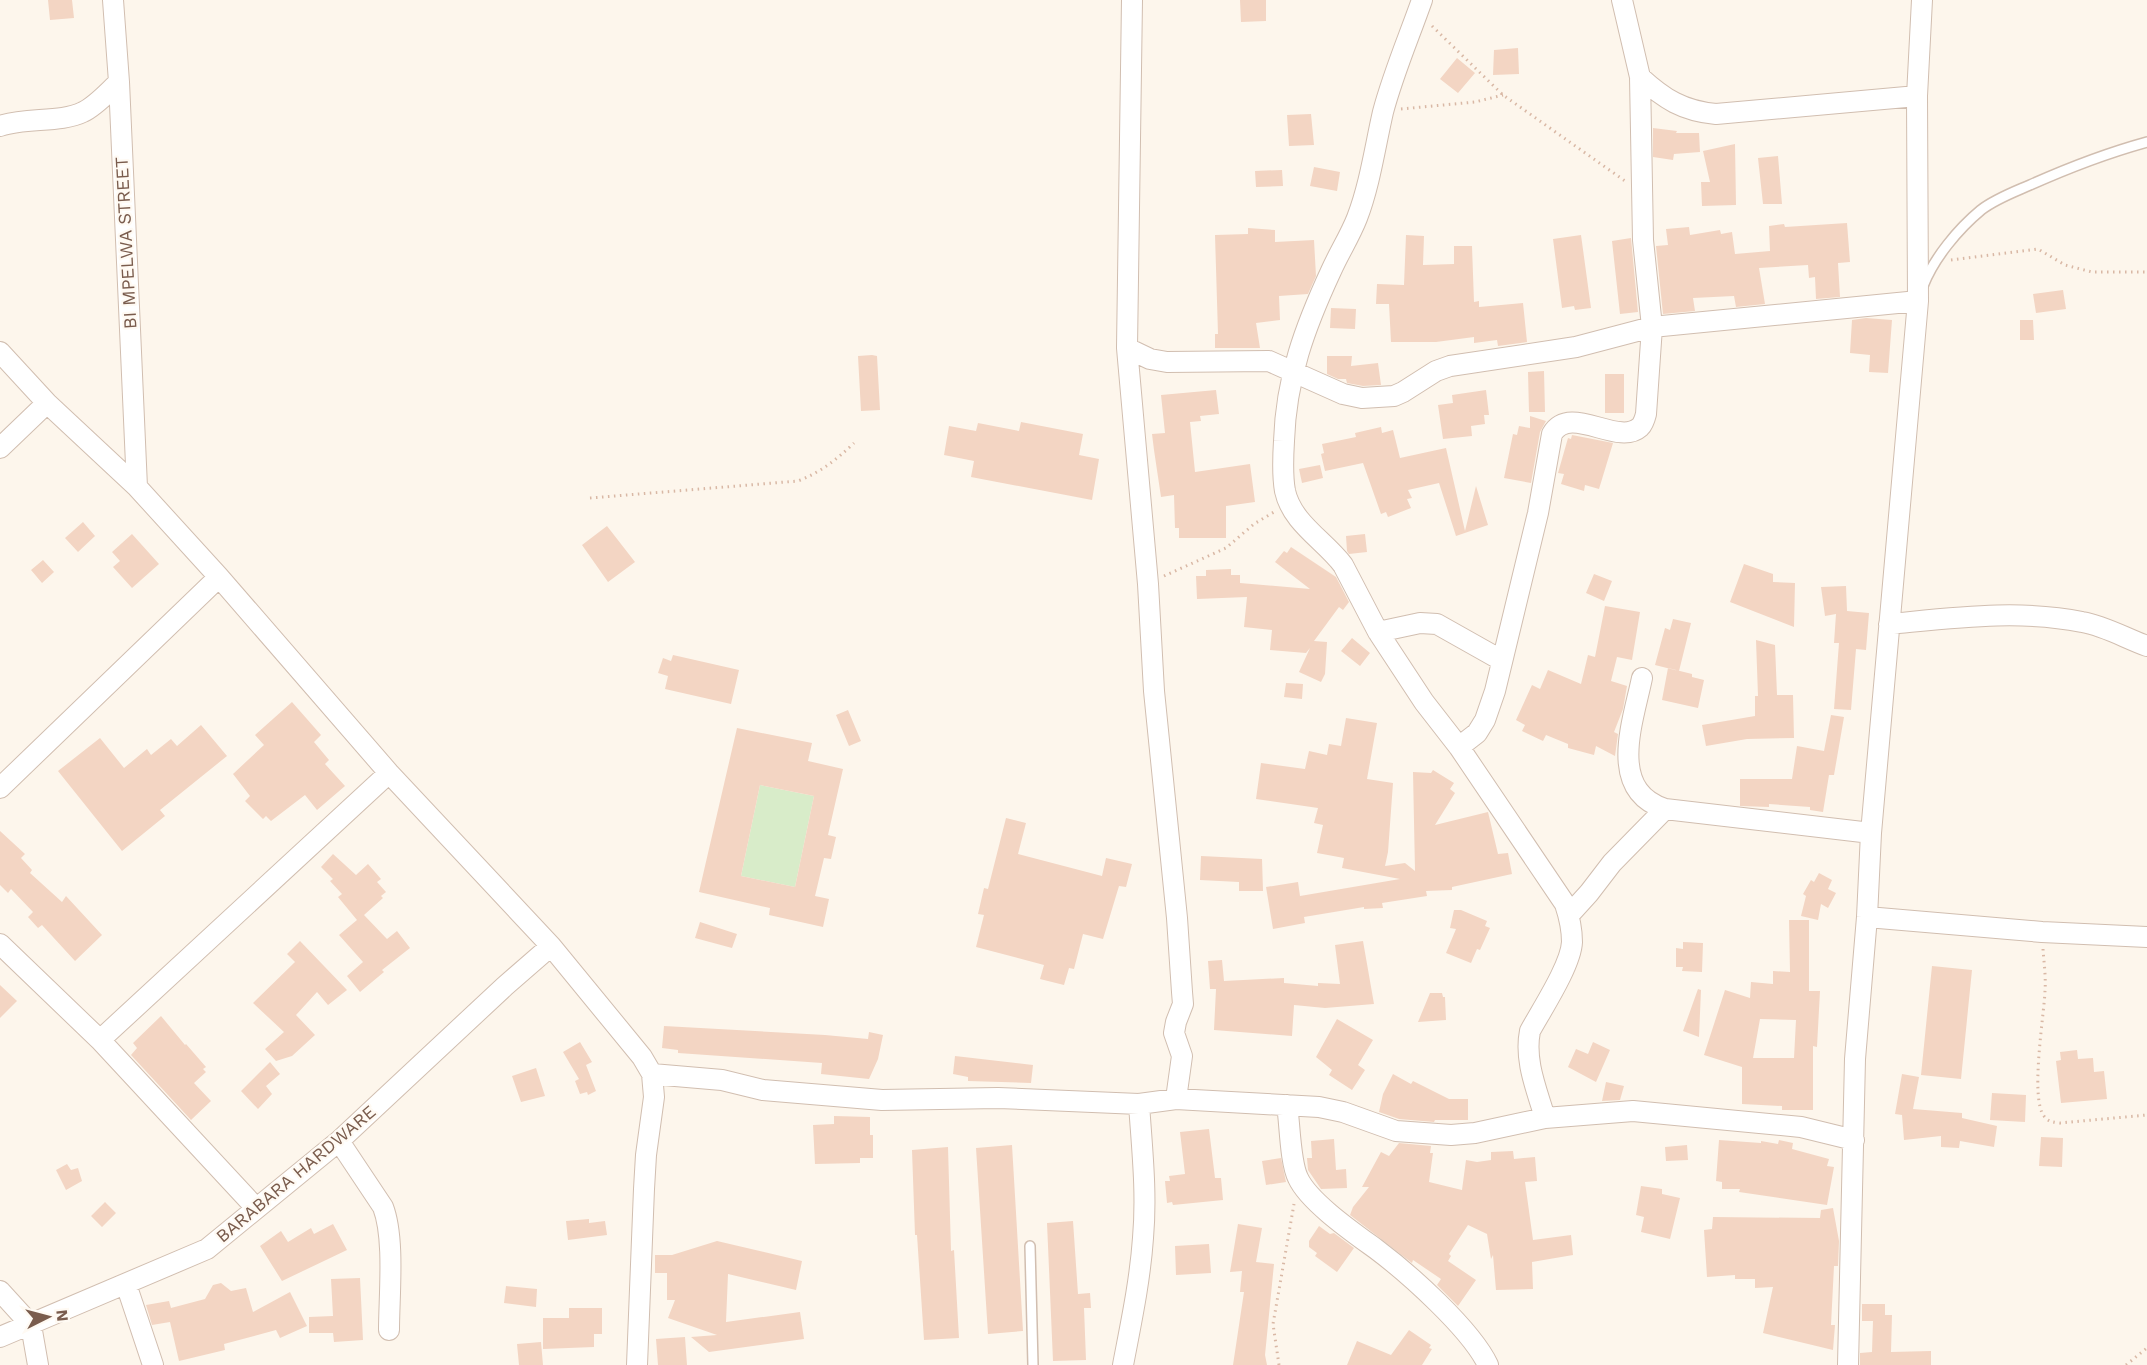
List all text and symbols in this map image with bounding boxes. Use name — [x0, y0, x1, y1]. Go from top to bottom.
street label: BI MPELWA STREET — [111, 156, 140, 330]
street label: BARABARA HARDWARE — [212, 1101, 380, 1247]
north arrow — [18, 1287, 78, 1347]
text: N — [52, 1309, 72, 1322]

